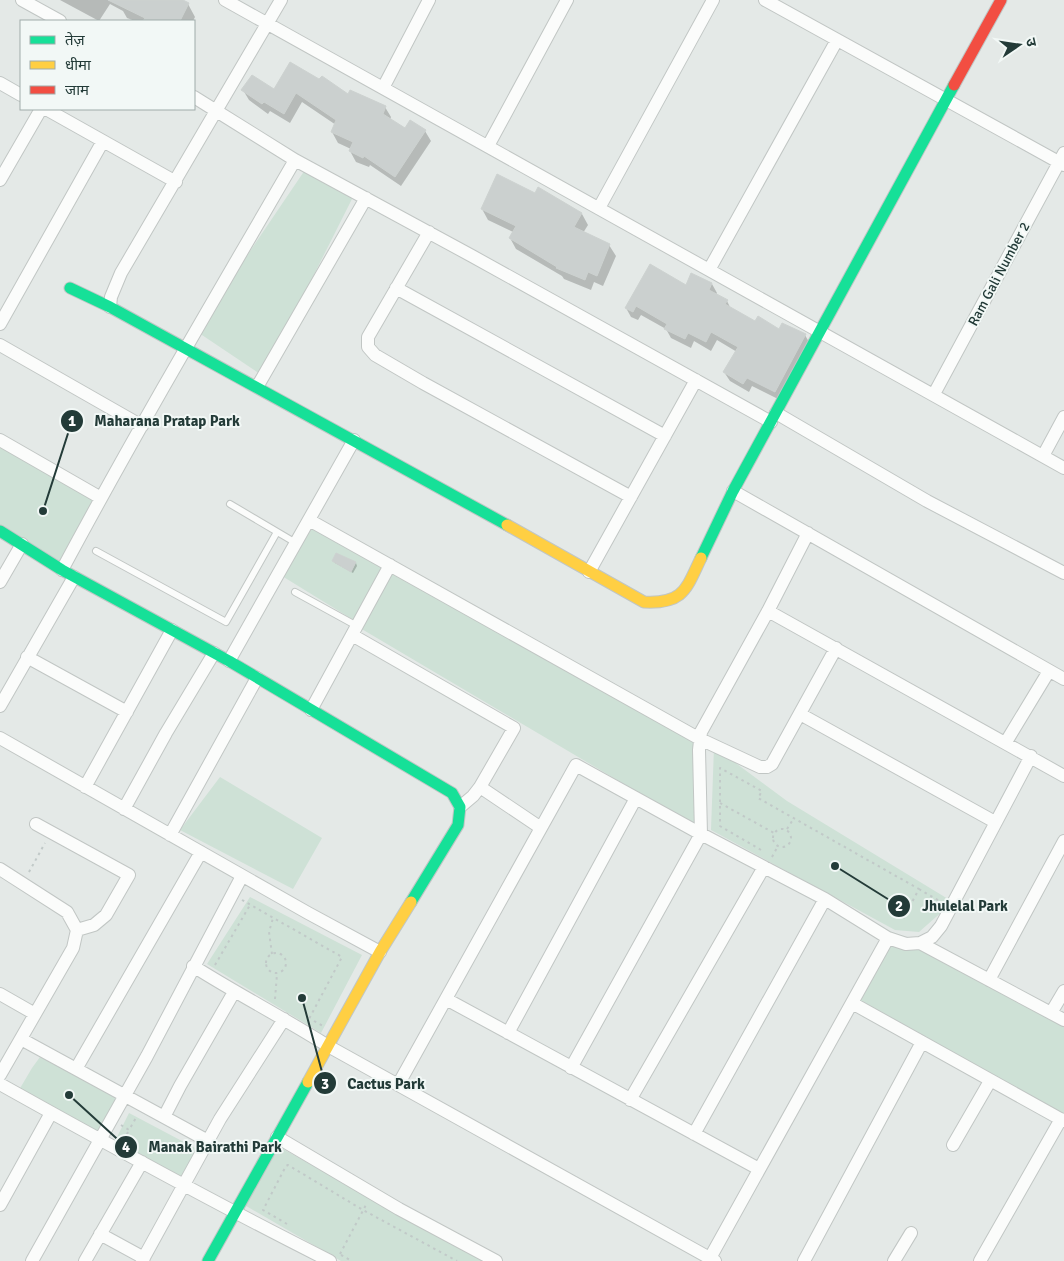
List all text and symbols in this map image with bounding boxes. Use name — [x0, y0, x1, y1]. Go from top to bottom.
legend — [20, 20, 195, 110]
north arrow — [994, 20, 1044, 70]
text: तेज़ — [65, 31, 86, 49]
text: उ — [1022, 36, 1041, 49]
text: धीमा — [65, 56, 92, 74]
text: जाम — [65, 81, 90, 99]
street label: Ram Gali Number 2 — [964, 219, 1034, 329]
callout: Maharana Pratap Park — [59, 406, 250, 436]
text: 1 — [68, 412, 76, 430]
text: Maharana Pratap Park — [94, 412, 240, 430]
callout: Jhulelal Park — [887, 891, 1018, 921]
text: 2 — [895, 897, 903, 915]
text: Jhulelal Park — [922, 897, 1008, 915]
callout: Cactus Park — [313, 1068, 435, 1098]
text: 3 — [321, 1075, 329, 1093]
text: Cactus Park — [347, 1075, 425, 1093]
callout: Manak Bairathi Park — [113, 1132, 292, 1162]
text: 4 — [122, 1138, 130, 1156]
text: Manak Bairathi Park — [148, 1138, 282, 1156]

